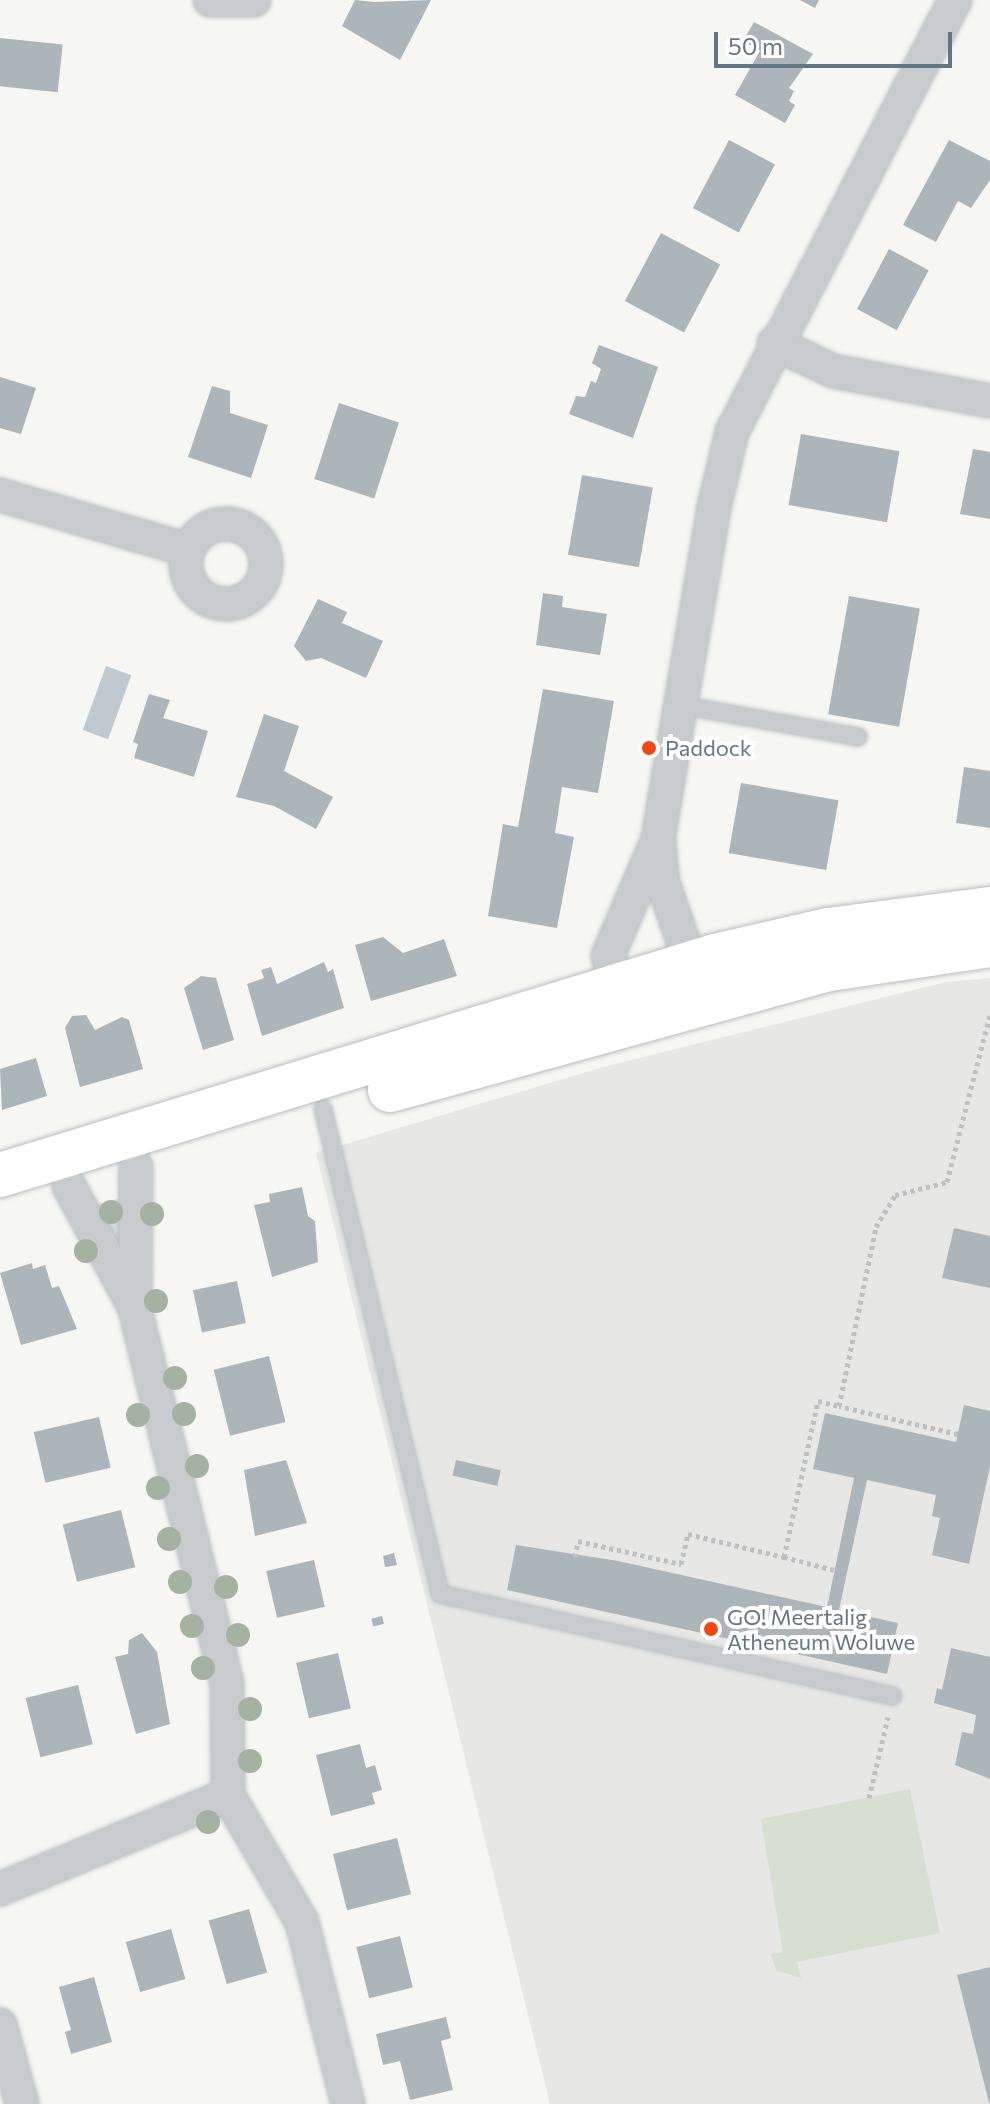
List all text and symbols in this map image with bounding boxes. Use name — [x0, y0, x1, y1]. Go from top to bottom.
scale bar — [718, 16, 956, 66]
text: 50 m — [728, 31, 783, 60]
place label: Paddock — [665, 735, 752, 761]
marker: Paddock — [640, 739, 658, 757]
place label: GO! Meertalig Atheneum Woluwe — [727, 1603, 915, 1654]
marker: GO! Meertalig Atheneum Woluwe — [702, 1620, 720, 1638]

